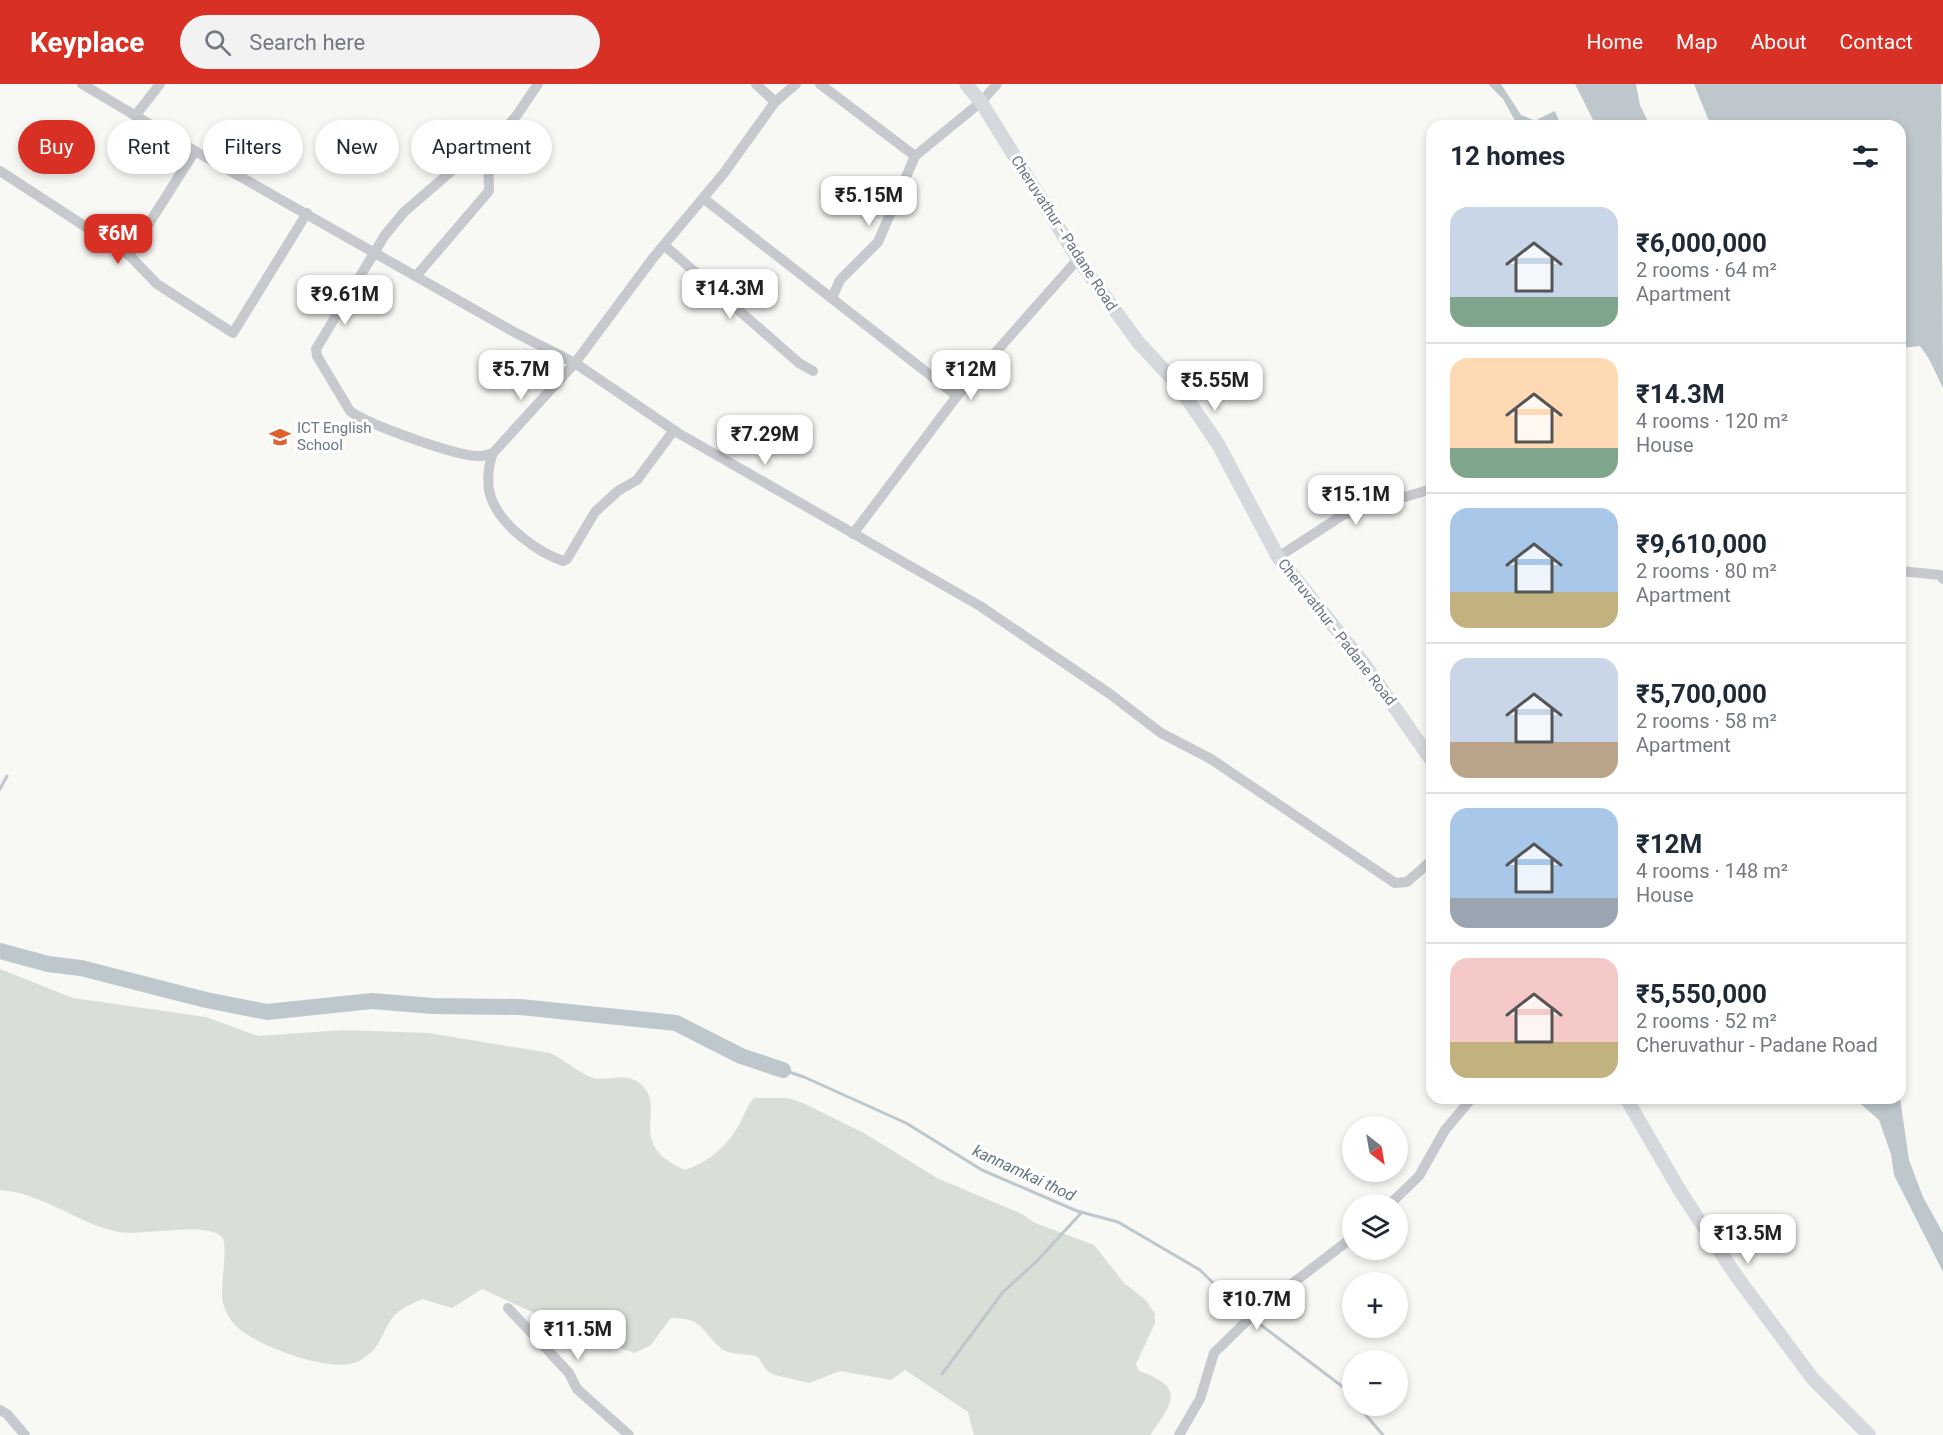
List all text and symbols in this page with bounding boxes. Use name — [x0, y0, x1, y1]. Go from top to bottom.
search box — [180, 15, 600, 69]
text: Keyplace — [30, 26, 144, 59]
icon: search — [201, 26, 234, 59]
text: Search here — [249, 30, 365, 55]
text: Home — [1587, 30, 1643, 54]
text: Map — [1676, 30, 1718, 54]
text: About — [1751, 30, 1807, 54]
text: Contact — [1840, 30, 1913, 54]
chip: Buy — [18, 120, 95, 174]
chip: Rent — [107, 120, 191, 174]
chip: Filters — [203, 120, 303, 174]
chip: New — [315, 120, 399, 174]
chip: Apartment — [411, 120, 552, 174]
icon: filters — [1849, 140, 1882, 173]
text: 12 homes — [1450, 141, 1565, 171]
street label: Cheruvathur - Padane Road — [1007, 152, 1121, 314]
pin: ₹5.15M — [820, 176, 918, 227]
text: ₹5.15M — [835, 183, 903, 207]
pin: ₹6M — [89, 214, 147, 265]
text: ₹6M — [98, 221, 138, 245]
text: ₹6,000,000 — [1636, 228, 1767, 258]
icon: home — [1498, 231, 1570, 303]
text: 2 rooms · 64 m² — [1636, 258, 1777, 282]
pin: ₹14.3M — [681, 269, 779, 320]
pin: ₹9.61M — [296, 275, 394, 326]
text: ₹14.3M — [696, 276, 764, 300]
text: ₹9.61M — [311, 282, 379, 306]
text: Apartment — [1636, 282, 1731, 306]
pin: ₹5.7M — [479, 350, 563, 401]
pin: ₹12M — [935, 350, 1007, 401]
text: ₹5.7M — [493, 357, 549, 381]
text: ₹12M — [946, 357, 996, 381]
pin: ₹5.55M — [1166, 361, 1264, 412]
text: ₹5.55M — [1181, 368, 1249, 392]
text: ₹14.3M — [1636, 379, 1725, 409]
icon: home — [1498, 382, 1570, 454]
text: 4 rooms · 120 m² — [1636, 409, 1788, 433]
pin: ₹7.29M — [716, 415, 814, 466]
place label: ICT English School — [297, 419, 372, 454]
text: ₹7.29M — [731, 422, 799, 446]
school or university icon: ICT English School — [268, 425, 292, 449]
text: House — [1636, 433, 1694, 457]
pin: ₹15.1M — [1307, 475, 1405, 526]
text: ₹15.1M — [1322, 482, 1390, 506]
text: ₹9,610,000 — [1636, 529, 1767, 559]
icon: home — [1498, 532, 1570, 604]
street label: Cheruvathur - Padane Road — [1274, 555, 1400, 709]
text: 2 rooms · 80 m² — [1636, 559, 1777, 583]
text: Apartment — [1636, 583, 1731, 607]
text: ₹5,700,000 — [1636, 679, 1767, 709]
icon: home — [1498, 682, 1570, 754]
text: 2 rooms · 58 m² — [1636, 709, 1777, 733]
text: Apartment — [1636, 733, 1731, 757]
text: ₹12M — [1636, 829, 1702, 859]
icon: home — [1498, 832, 1570, 904]
text: 4 rooms · 148 m² — [1636, 859, 1788, 883]
text: House — [1636, 883, 1694, 907]
text: ₹5,550,000 — [1636, 979, 1767, 1009]
icon: home — [1498, 982, 1570, 1054]
text: 2 rooms · 52 m² — [1636, 1009, 1777, 1033]
text: Cheruvathur - Padane Road — [1636, 1033, 1878, 1057]
north arrow — [1342, 1116, 1408, 1182]
map controls — [1342, 1116, 1408, 1416]
water label: kannamkai thod — [970, 1141, 1078, 1205]
button: layers — [1342, 1194, 1408, 1260]
pin: ₹13.5M — [1699, 1214, 1797, 1265]
text: ₹13.5M — [1714, 1221, 1782, 1245]
button: + — [1342, 1272, 1408, 1338]
pin: ₹10.7M — [1208, 1280, 1306, 1331]
text: ₹10.7M — [1223, 1287, 1291, 1311]
pin: ₹11.5M — [529, 1310, 627, 1361]
text: ₹11.5M — [544, 1317, 612, 1341]
button: − — [1342, 1350, 1408, 1416]

